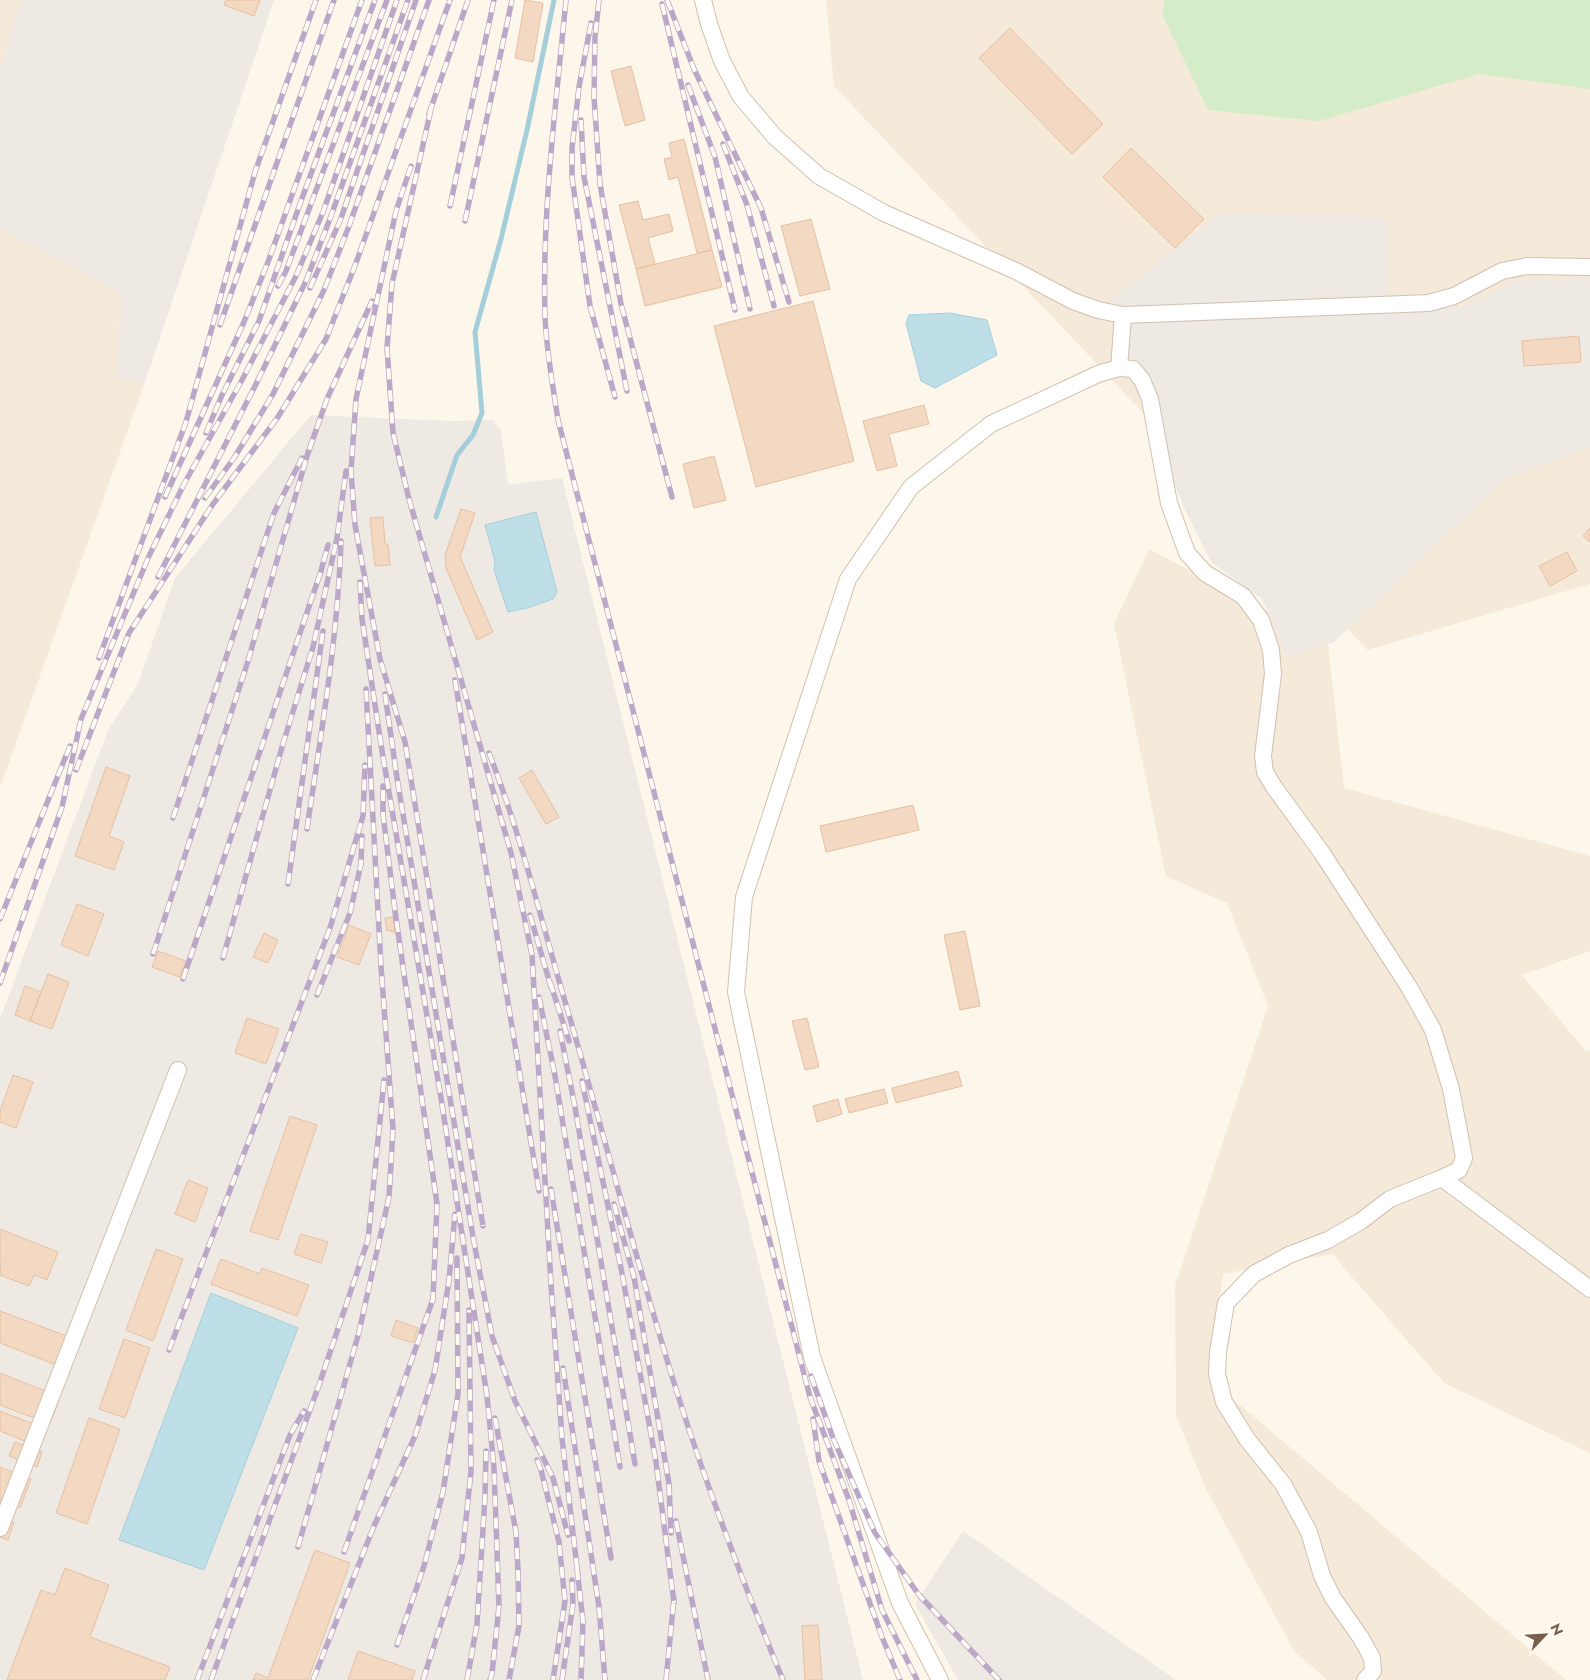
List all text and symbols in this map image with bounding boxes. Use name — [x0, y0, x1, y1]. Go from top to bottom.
north arrow — [1520, 1610, 1570, 1660]
text: N — [1545, 1620, 1568, 1639]

